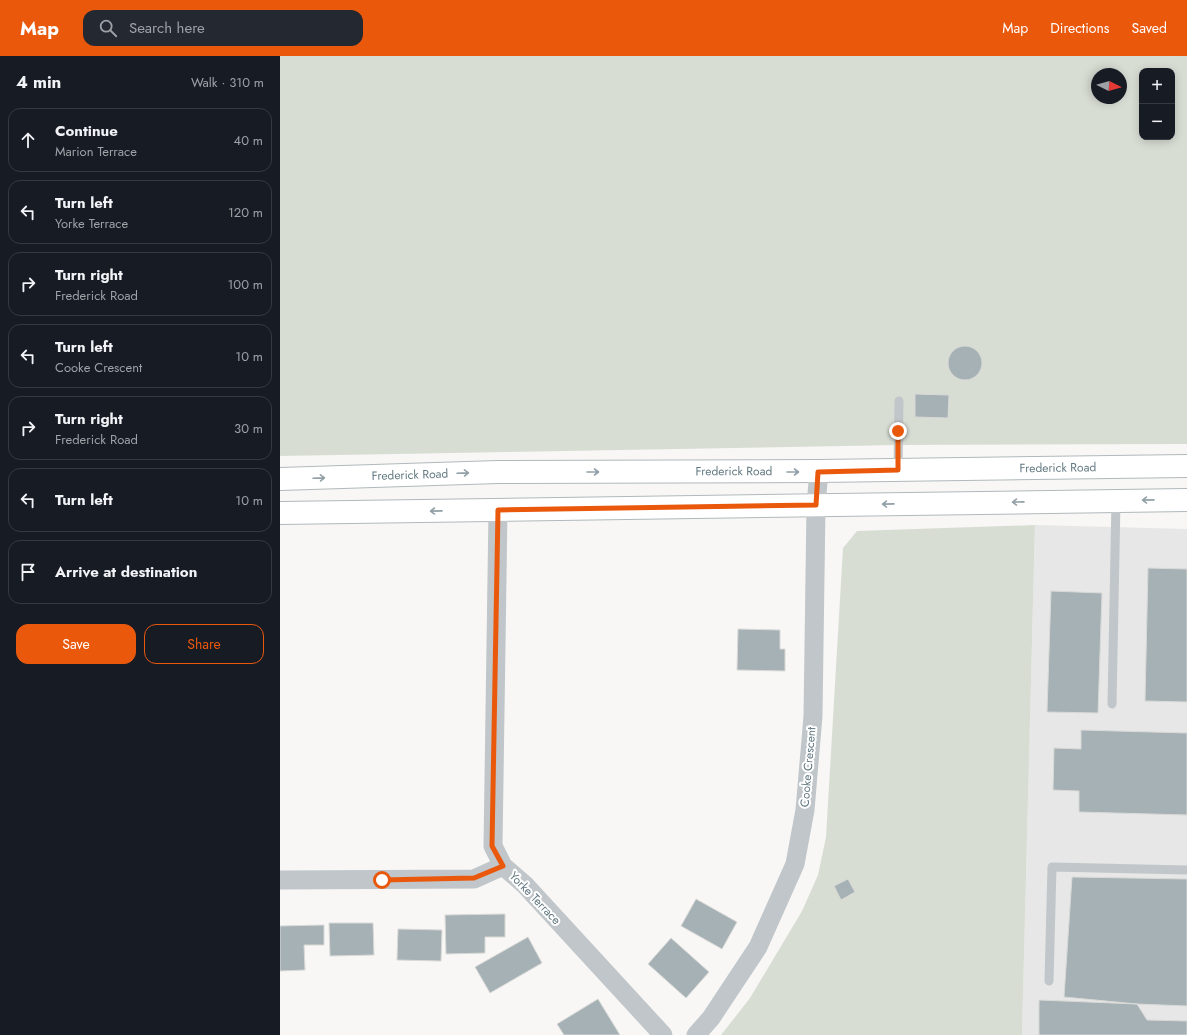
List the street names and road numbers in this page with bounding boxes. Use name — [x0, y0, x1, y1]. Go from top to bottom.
street label: Frederick Road — [1019, 458, 1096, 477]
street label: Frederick Road — [695, 462, 772, 480]
street label: Frederick Road — [371, 465, 449, 485]
street label: Cooke Crescent — [796, 726, 820, 808]
street label: Yorke Terrace — [505, 867, 565, 929]

